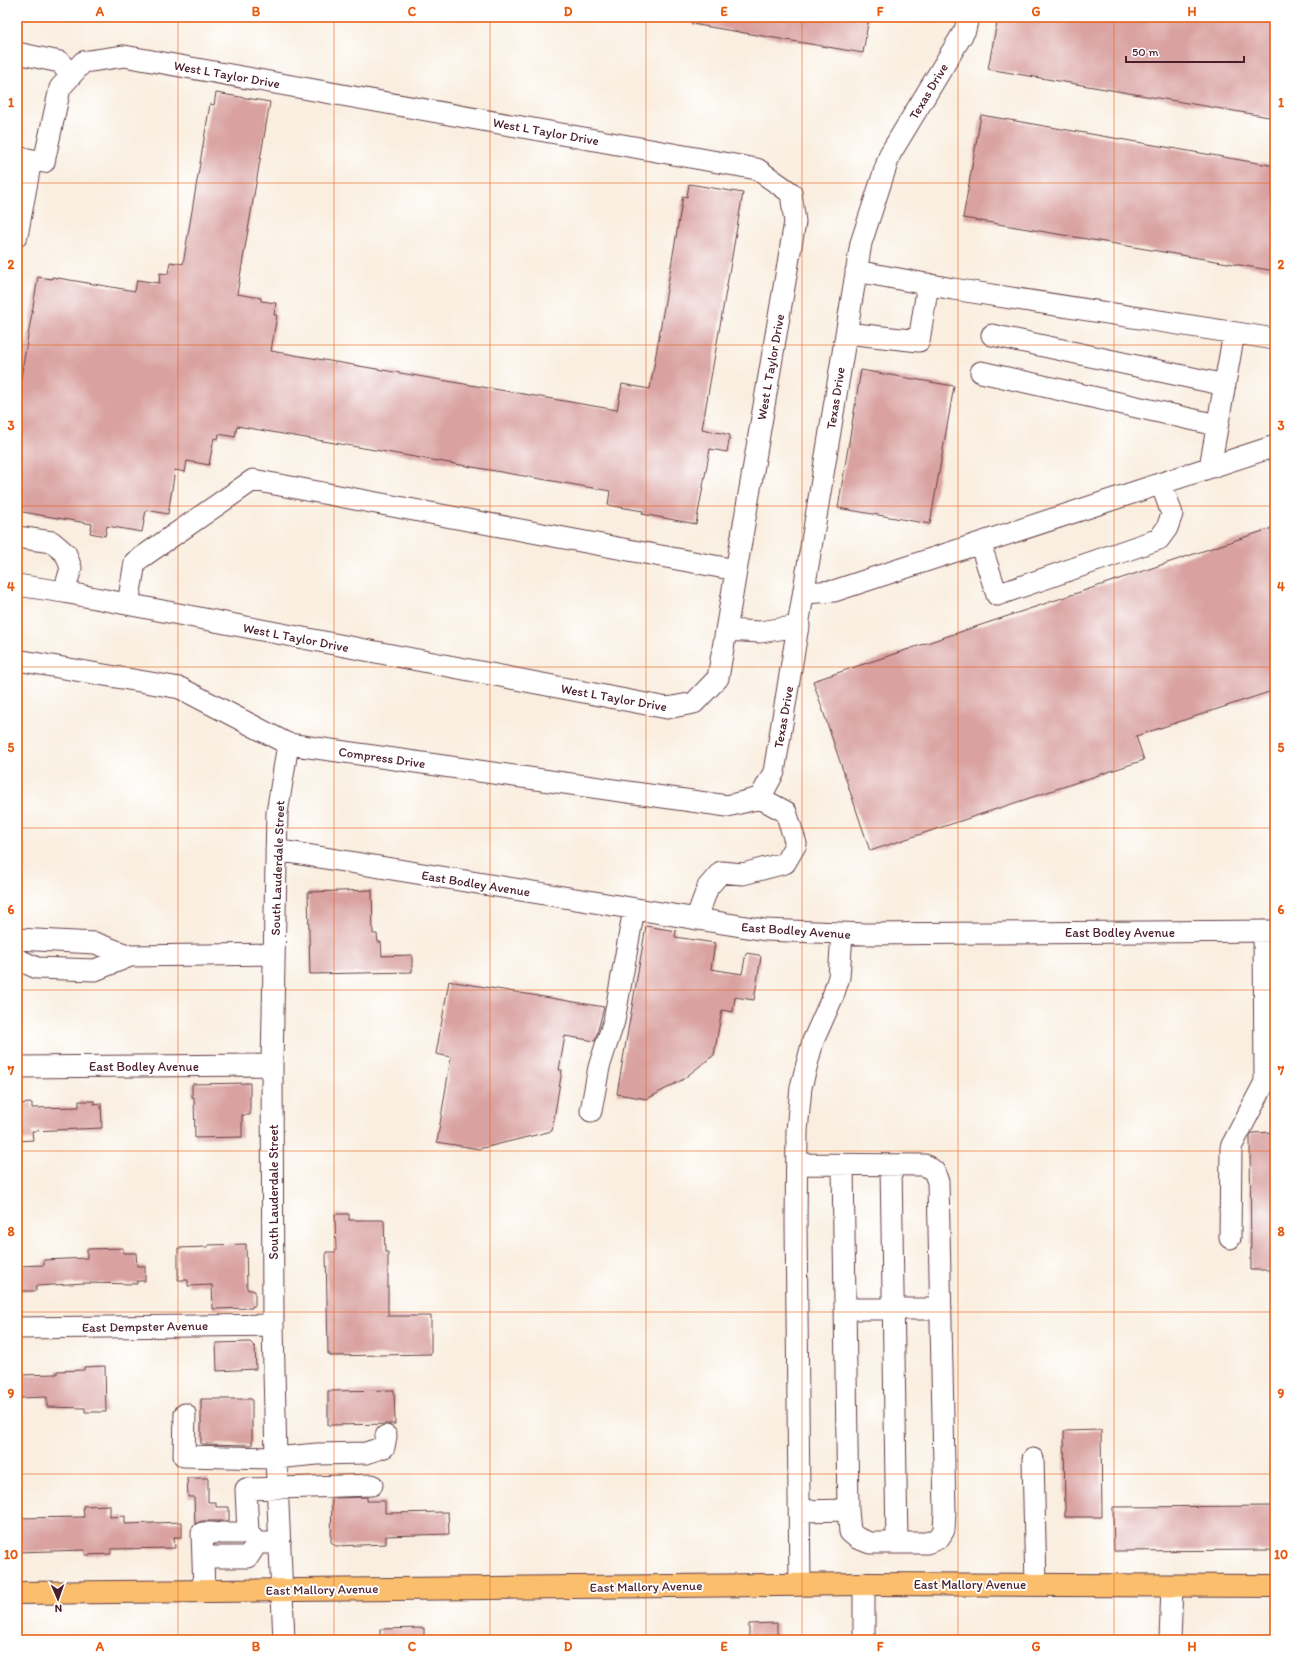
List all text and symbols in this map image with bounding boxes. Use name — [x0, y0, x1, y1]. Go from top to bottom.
text: A — [95, 4, 105, 19]
text: B — [252, 4, 261, 19]
text: C — [408, 4, 417, 19]
text: D — [564, 4, 573, 19]
text: E — [720, 4, 728, 19]
text: F — [877, 4, 884, 19]
text: G — [1032, 4, 1041, 19]
text: H — [1188, 4, 1197, 19]
scale bar — [1126, 38, 1244, 64]
text: 50 m — [1132, 45, 1158, 59]
street label: West L Taylor Drive — [173, 58, 281, 91]
street label: Texas Drive — [906, 61, 951, 122]
text: 1 — [8, 95, 14, 110]
text: 1 — [1278, 95, 1284, 110]
street label: West L Taylor Drive — [492, 115, 600, 148]
text: 2 — [8, 257, 15, 272]
text: 2 — [1278, 257, 1285, 272]
street label: West L Taylor Drive — [754, 313, 787, 421]
street label: Texas Drive — [823, 366, 848, 430]
text: 3 — [7, 418, 15, 433]
text: 3 — [1277, 418, 1285, 433]
text: 4 — [7, 579, 15, 594]
text: 4 — [1277, 579, 1285, 594]
street label: West L Taylor Drive — [242, 620, 350, 655]
street label: West L Taylor Drive — [560, 681, 668, 714]
street label: Texas Drive — [771, 685, 796, 749]
text: 5 — [8, 740, 15, 755]
text: 5 — [1278, 740, 1285, 755]
street label: Compress Drive — [338, 744, 426, 771]
street label: South Lauderdale Street — [268, 800, 287, 936]
street label: East Bodley Avenue — [421, 867, 531, 899]
text: 6 — [8, 902, 15, 917]
text: 6 — [1278, 902, 1285, 917]
street label: East Bodley Avenue — [741, 919, 851, 942]
street label: East Bodley Avenue — [1065, 925, 1175, 940]
street label: East Bodley Avenue — [89, 1059, 199, 1074]
text: 7 — [7, 1063, 15, 1078]
text: 7 — [1277, 1063, 1285, 1078]
street label: South Lauderdale Street — [266, 1124, 281, 1260]
text: 8 — [7, 1224, 15, 1239]
text: 8 — [1277, 1224, 1285, 1239]
street label: East Dempster Avenue — [82, 1318, 208, 1335]
text: 9 — [8, 1386, 15, 1401]
text: 9 — [1278, 1386, 1285, 1401]
text: 10 — [4, 1547, 18, 1562]
text: 10 — [1274, 1547, 1288, 1562]
street label: East Mallory Avenue — [914, 1577, 1026, 1592]
street label: East Mallory Avenue — [590, 1578, 702, 1595]
north arrow — [38, 1579, 78, 1619]
street label: East Mallory Avenue — [266, 1581, 378, 1598]
text: N — [54, 1602, 62, 1615]
text: A — [95, 1639, 105, 1654]
text: B — [252, 1639, 261, 1654]
text: C — [408, 1639, 417, 1654]
text: D — [564, 1639, 573, 1654]
text: E — [720, 1639, 728, 1654]
text: F — [877, 1639, 884, 1654]
text: G — [1032, 1639, 1041, 1654]
text: H — [1188, 1639, 1197, 1654]

